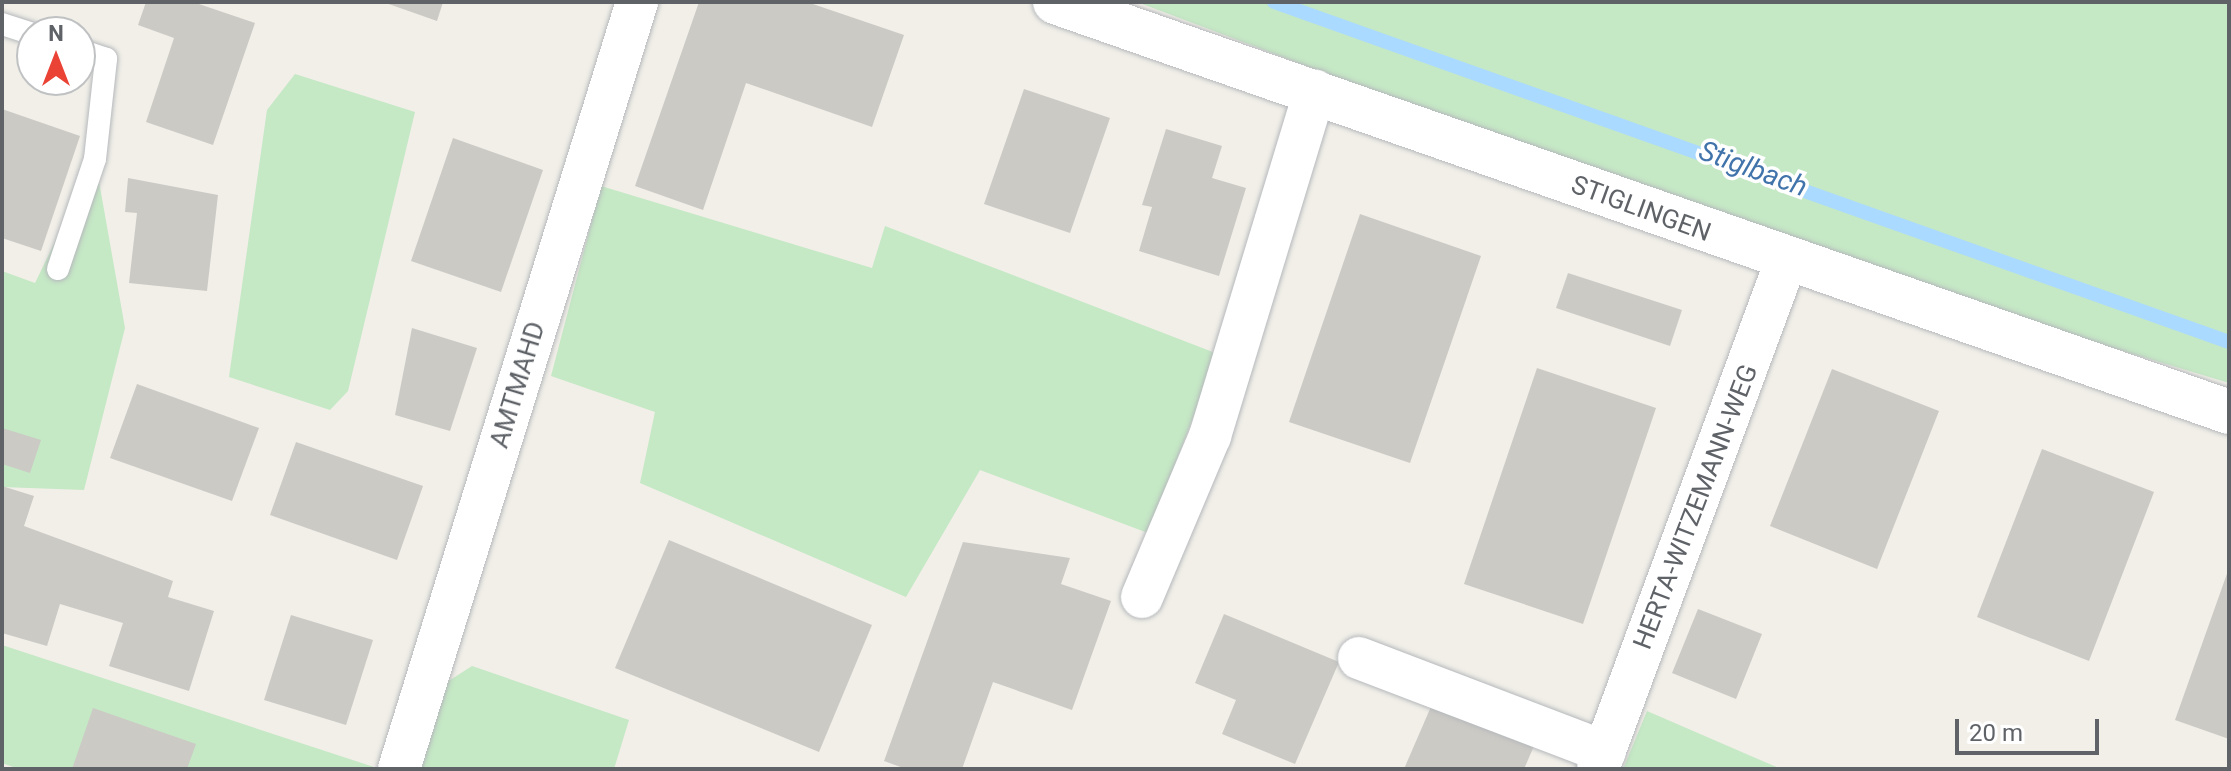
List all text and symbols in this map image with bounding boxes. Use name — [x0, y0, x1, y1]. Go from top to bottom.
north arrow — [16, 16, 96, 96]
text: N — [48, 21, 64, 46]
water label: Stiglbach — [1694, 134, 1812, 204]
street label: STIGLINGEN — [1567, 169, 1715, 249]
street label: AMTMAHD — [484, 318, 552, 452]
street label: HERTA-WITZEMANN-WEG — [1627, 360, 1765, 654]
scale bar — [1959, 703, 2103, 753]
text: 20 m — [1969, 719, 2023, 747]

